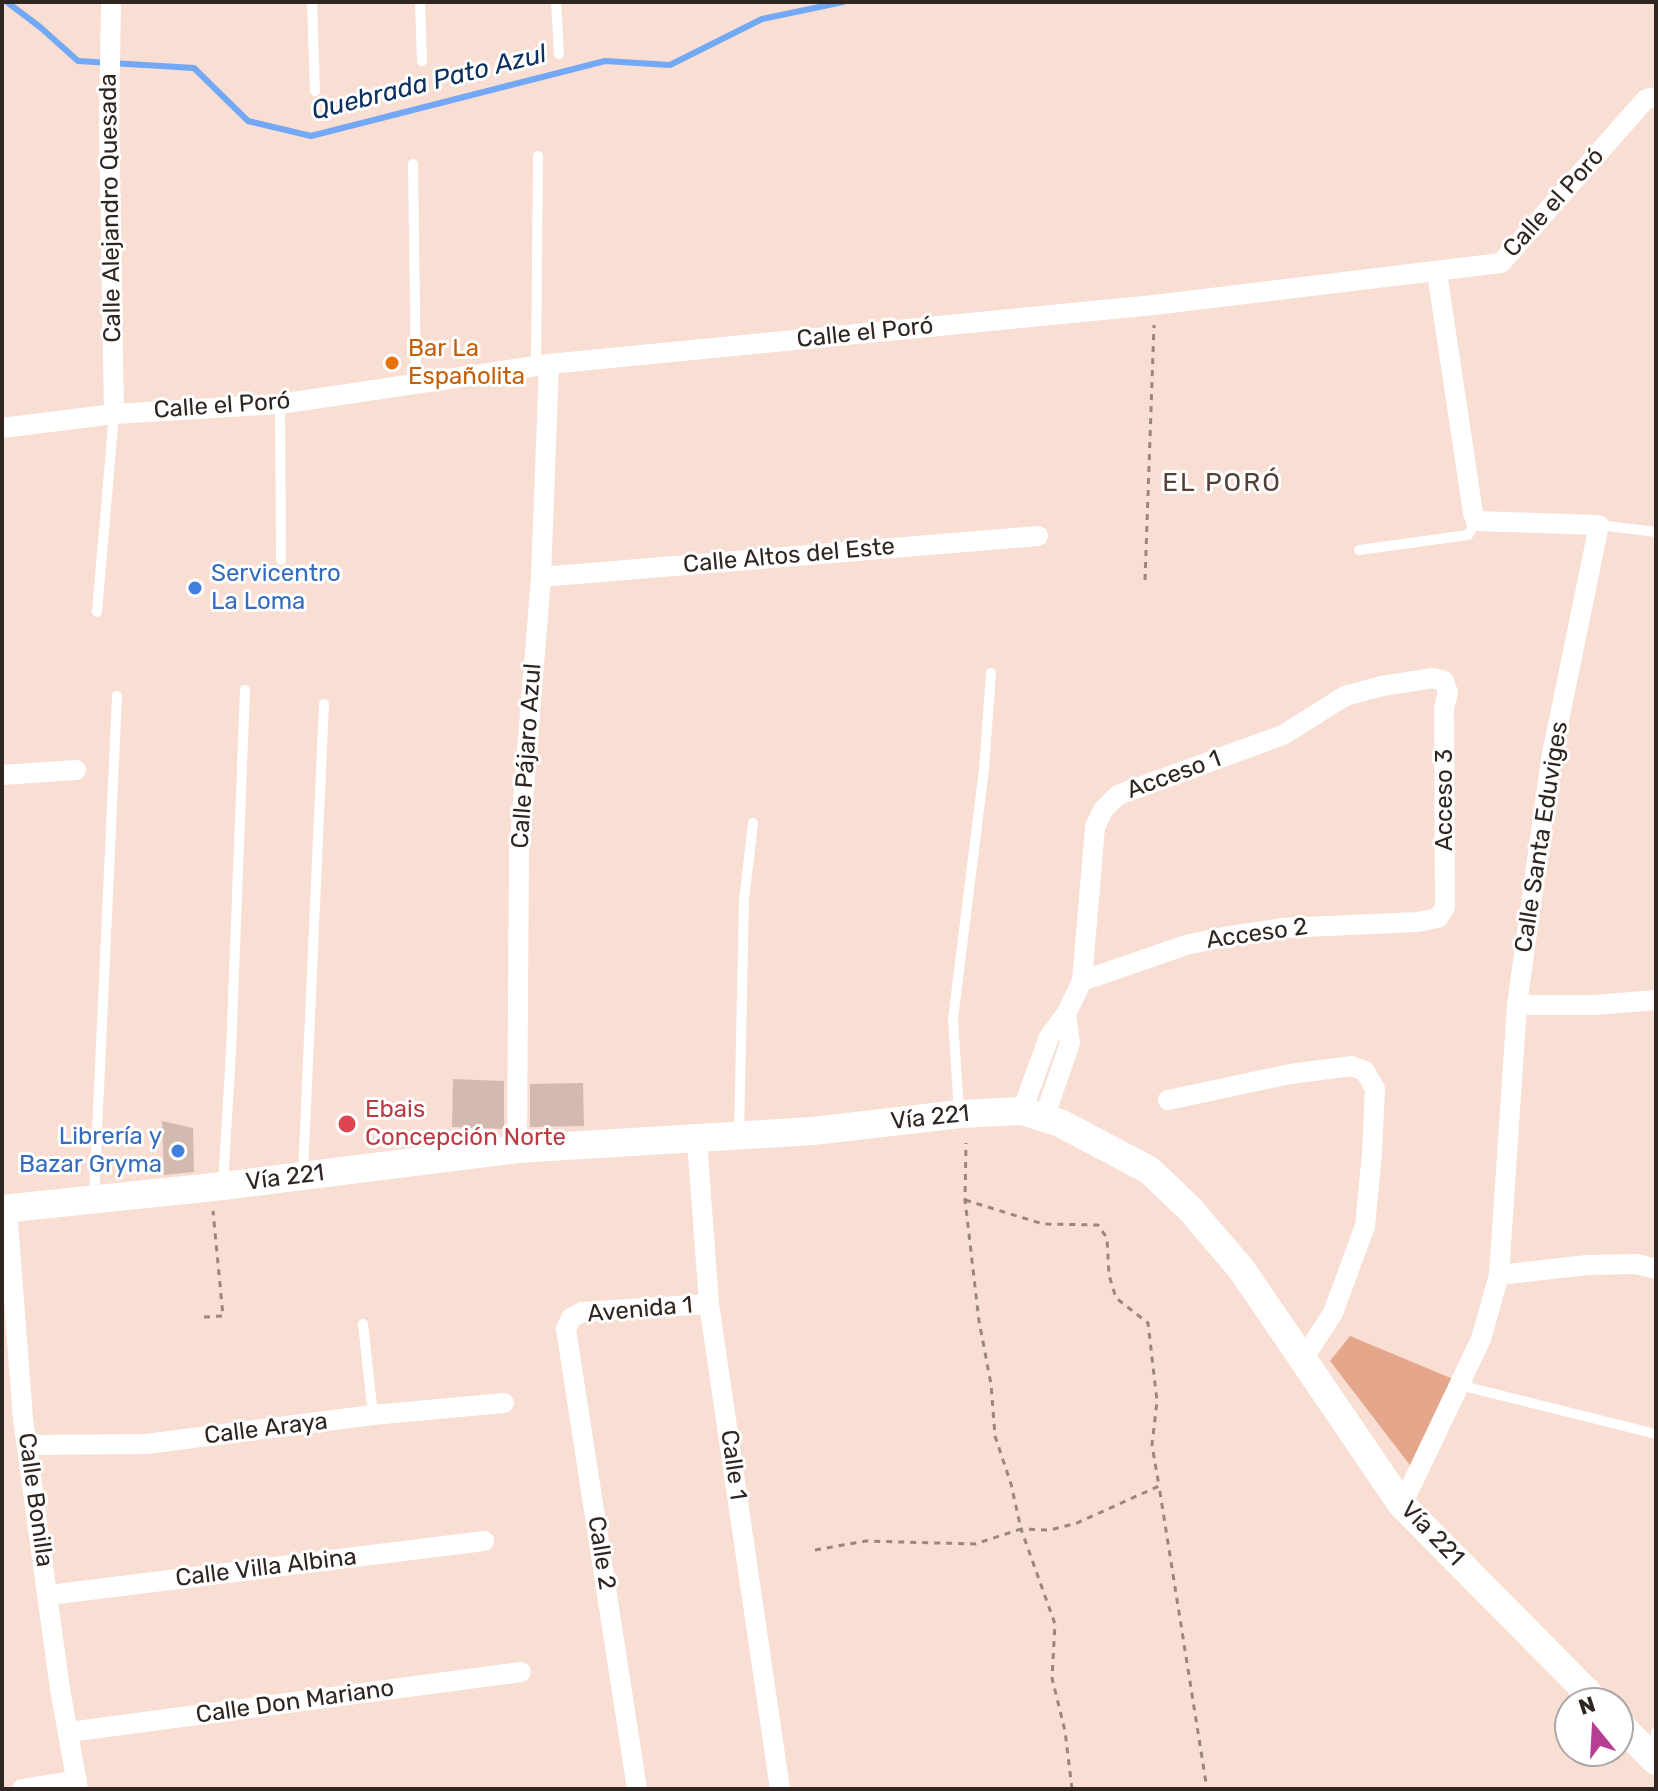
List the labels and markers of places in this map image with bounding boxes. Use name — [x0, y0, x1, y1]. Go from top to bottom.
place label: Bar La Españolita — [408, 335, 525, 391]
marker: Bar La Españolita — [383, 354, 401, 372]
place label: Servicentro La Loma — [211, 560, 341, 616]
marker: Servicentro La Loma — [186, 579, 204, 597]
place label: Ebais Concepción Norte — [365, 1096, 566, 1152]
marker: Ebais Concepción Norte — [336, 1113, 358, 1135]
place label: Librería y Bazar Gryma — [19, 1123, 162, 1179]
marker: Librería y Bazar Gryma — [169, 1142, 187, 1160]

